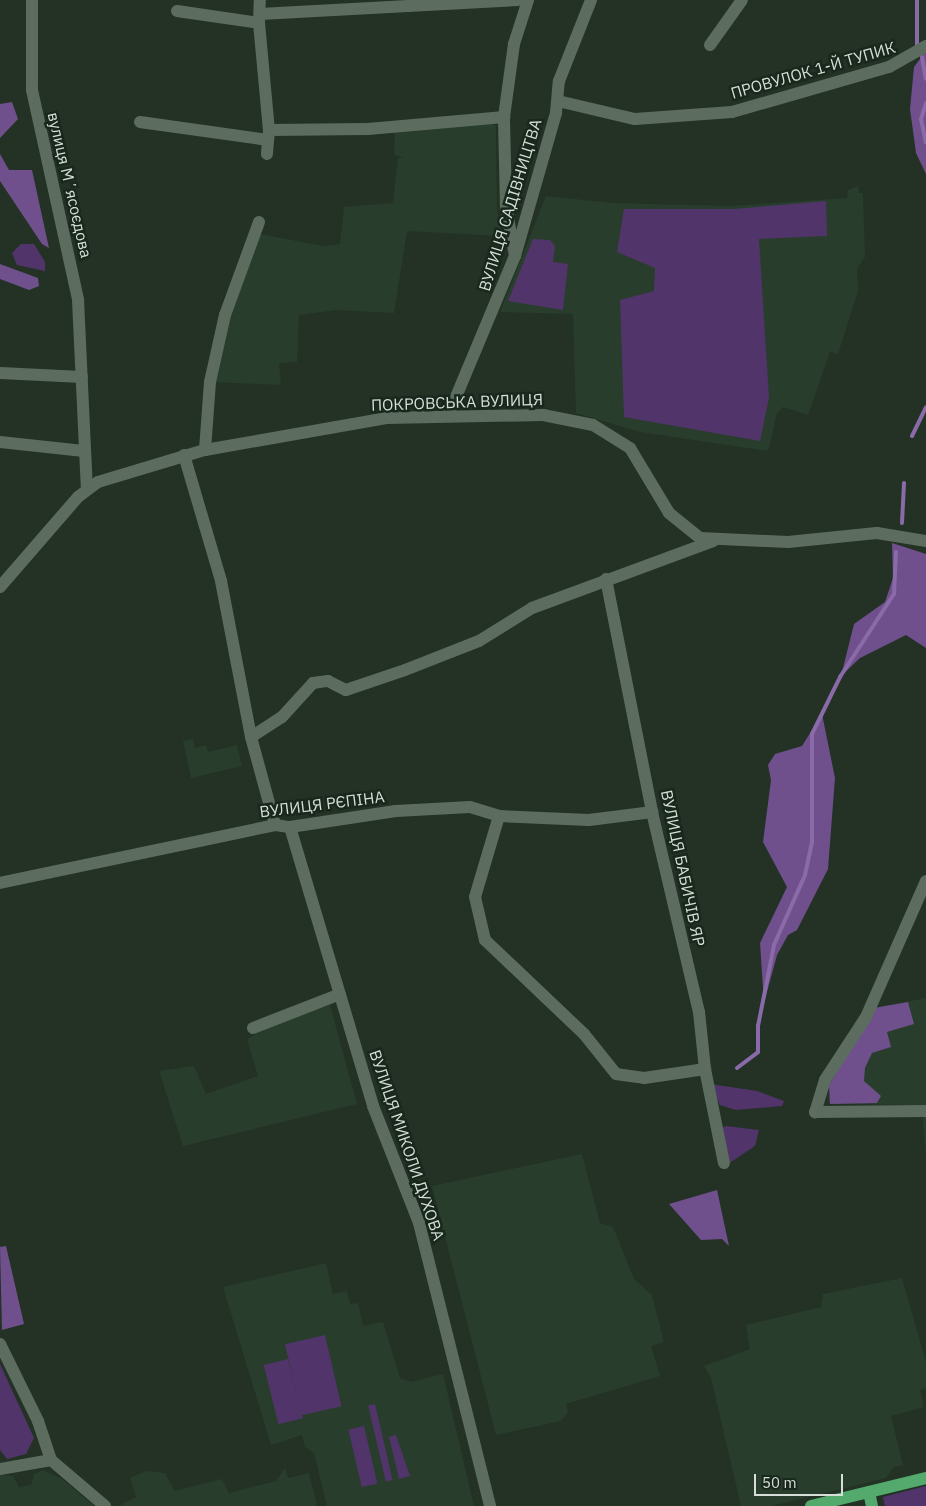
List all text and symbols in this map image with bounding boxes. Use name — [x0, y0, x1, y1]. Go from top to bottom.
street label: ПРОВУЛОК 1-Й ТУПИК — [728, 37, 898, 103]
street label: вулиця Мʼясоєдова — [44, 110, 96, 260]
street label: ВУЛИЦЯ САДІВНИЦТВА — [475, 117, 545, 293]
street label: ПОКРОВСЬКА ВУЛИЦЯ — [371, 389, 543, 415]
street label: ВУЛИЦЯ РЄПІНА — [258, 787, 386, 821]
street label: ВУЛИЦЯ БАБИЧІВ ЯР — [657, 788, 709, 948]
street label: ВУЛИЦЯ МИКОЛИ ДУХОВА — [365, 1047, 449, 1243]
scale bar — [756, 1464, 845, 1496]
text: 50 m — [762, 1473, 797, 1492]

